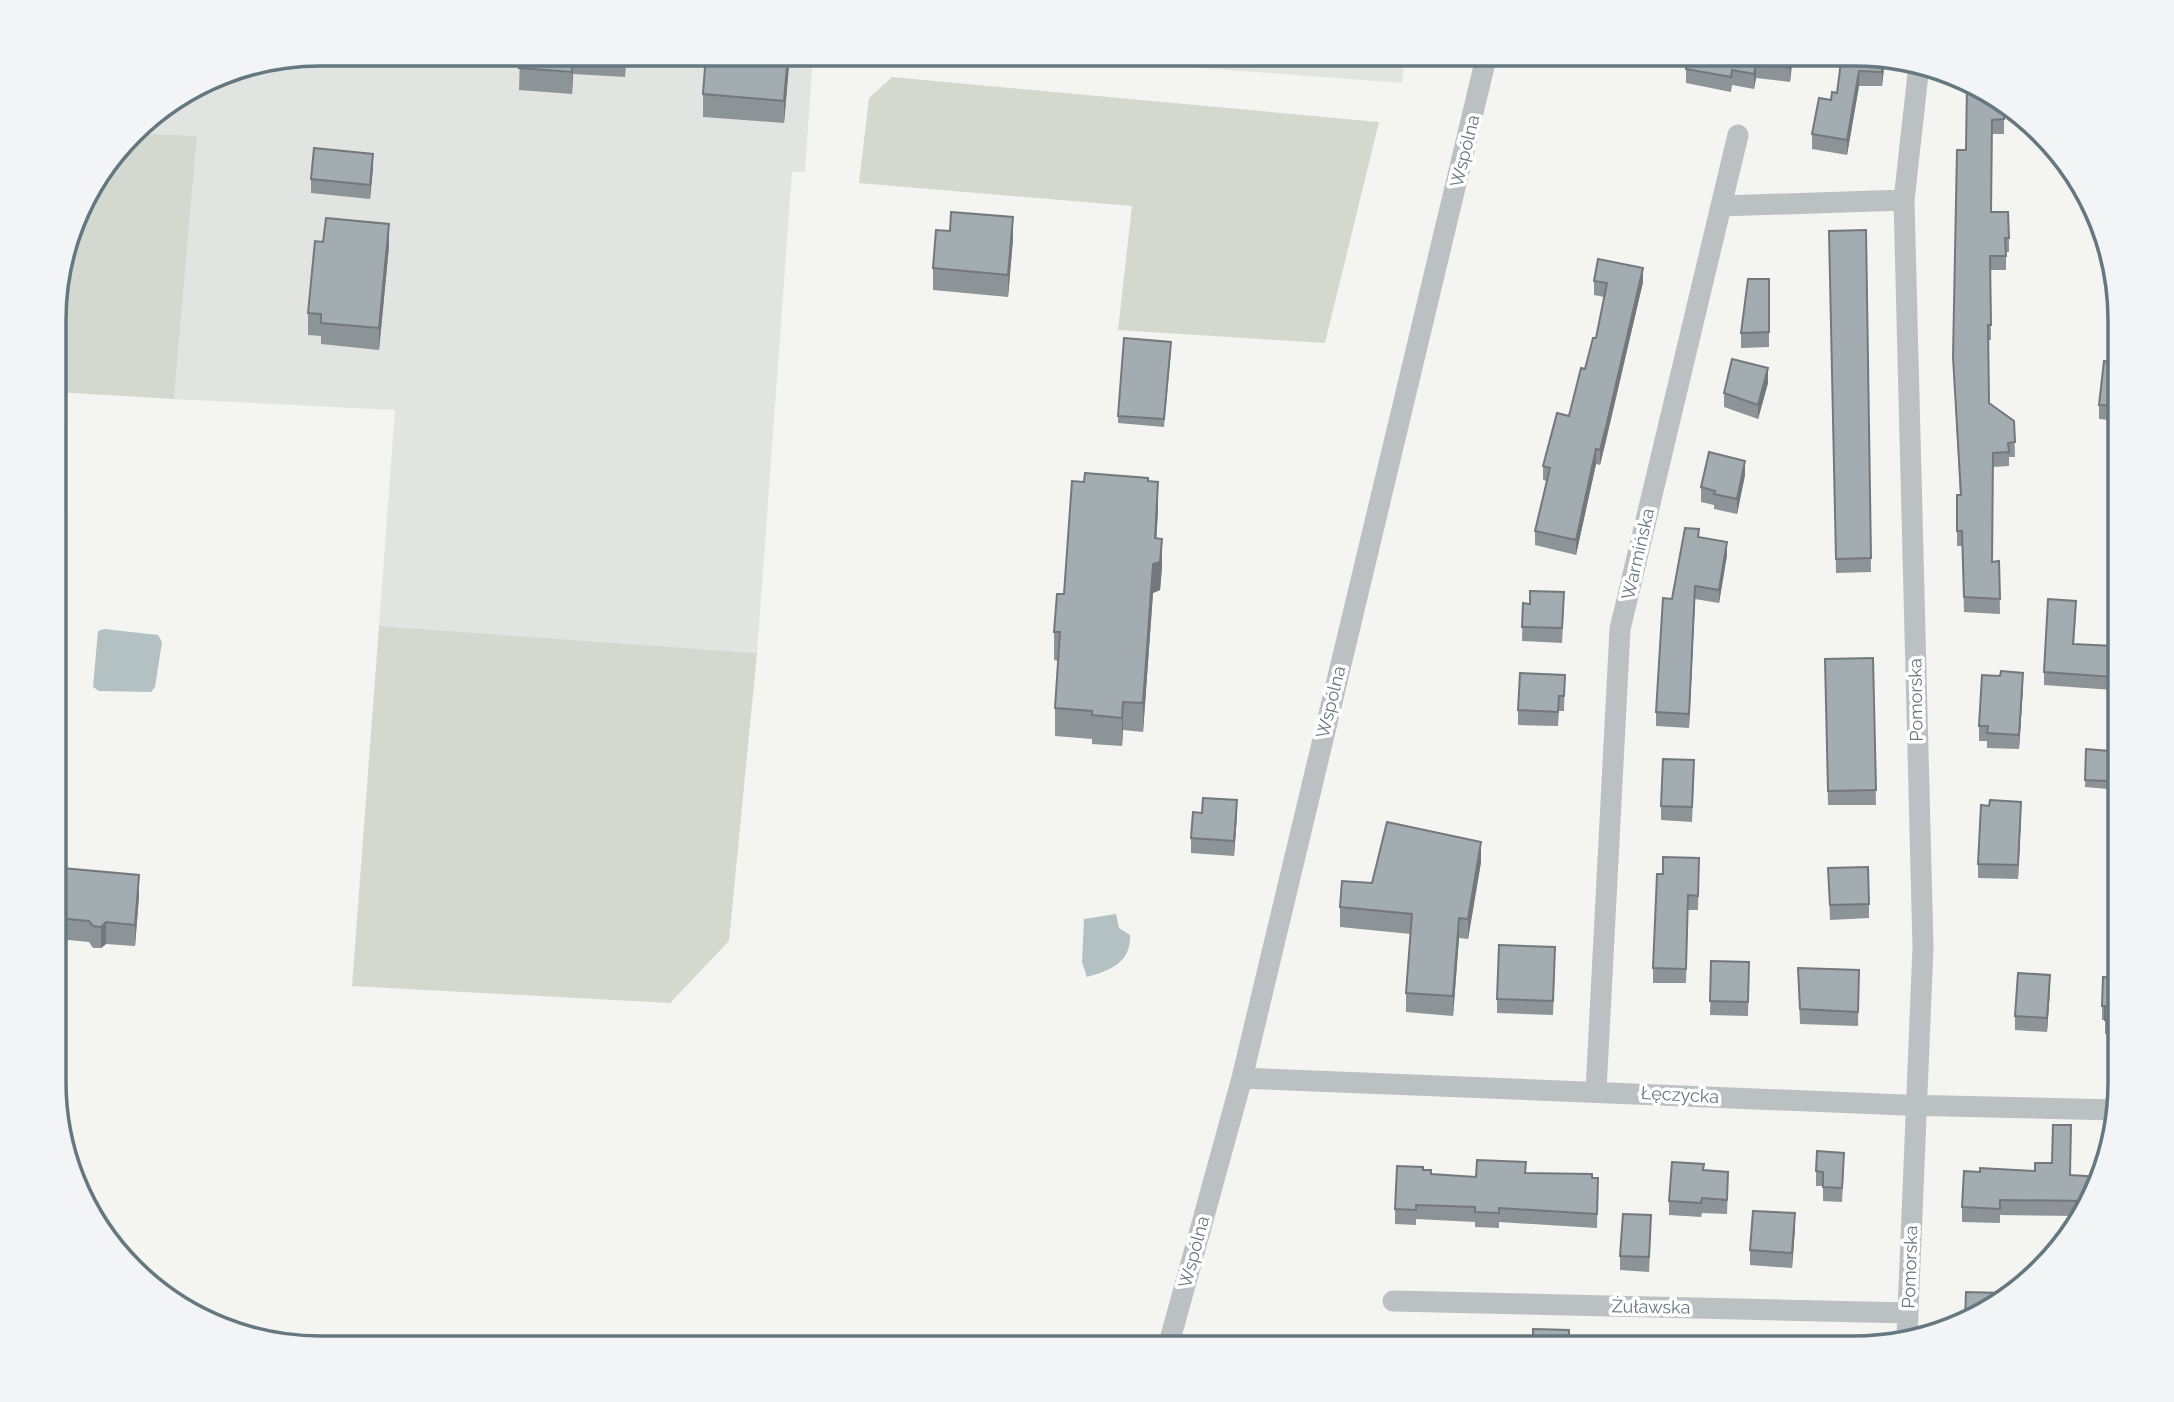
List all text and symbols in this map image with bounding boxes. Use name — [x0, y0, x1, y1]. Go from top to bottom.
street label: Wspólna — [1445, 113, 1484, 189]
street label: Warmińska — [1617, 506, 1658, 602]
street label: Pomorska — [1904, 658, 1927, 742]
street label: Wspólna — [1311, 664, 1350, 740]
street label: Łęczycka — [1640, 1082, 1720, 1107]
street label: Wspólna — [1174, 1214, 1213, 1290]
street label: Pomorska — [1898, 1225, 1921, 1309]
street label: Żuławska — [1611, 1295, 1691, 1318]

